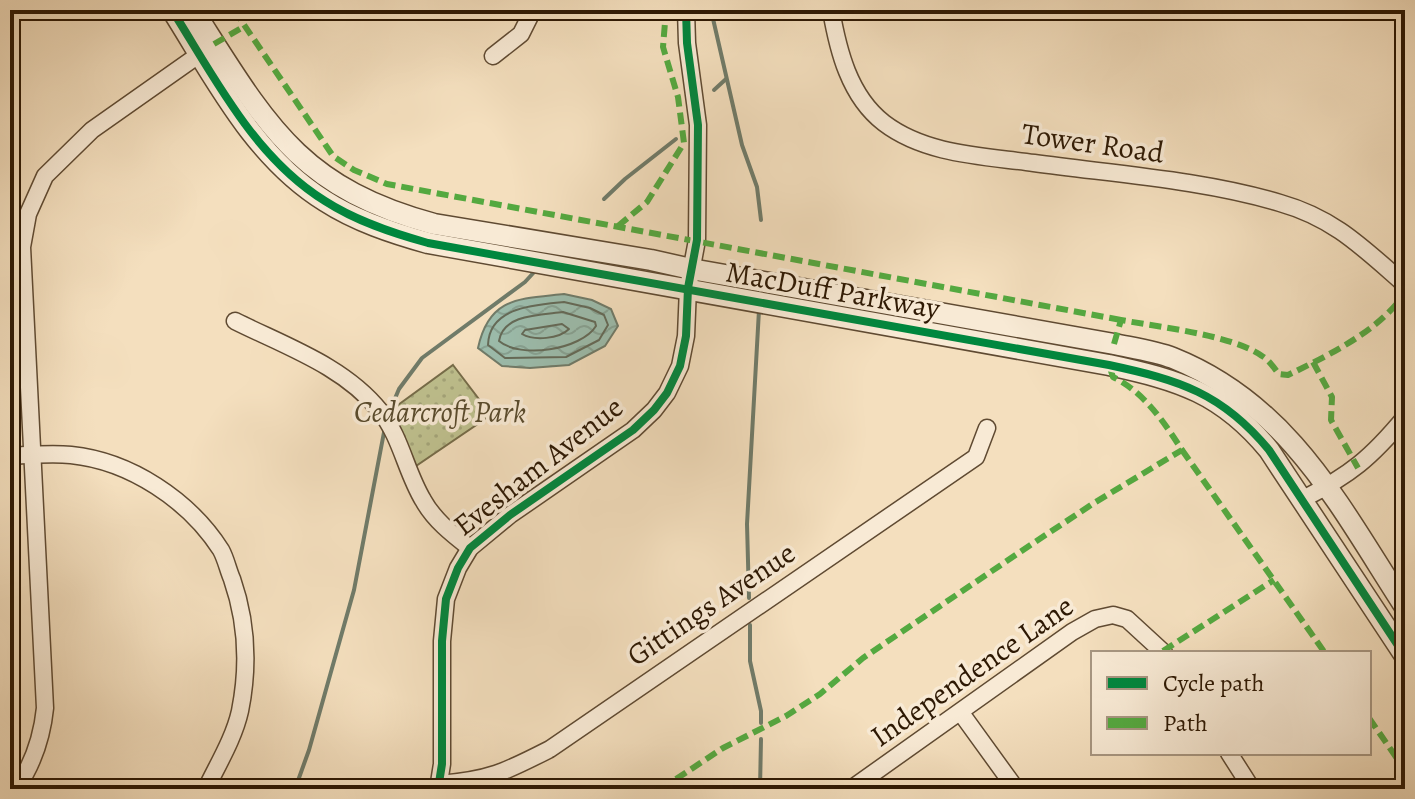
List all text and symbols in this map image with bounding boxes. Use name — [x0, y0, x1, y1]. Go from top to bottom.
street label: Tower Road — [1019, 113, 1167, 173]
street label: MacDuff Parkway — [723, 251, 944, 329]
street label: Evesham Avenue — [445, 387, 631, 545]
park label: Cedarcroft Park — [354, 392, 526, 432]
street label: Gittings Avenue — [619, 533, 803, 675]
street label: Independence Lane — [863, 586, 1081, 756]
legend — [1091, 651, 1371, 755]
text: Cycle path — [1163, 667, 1264, 699]
text: Path — [1163, 707, 1208, 739]

